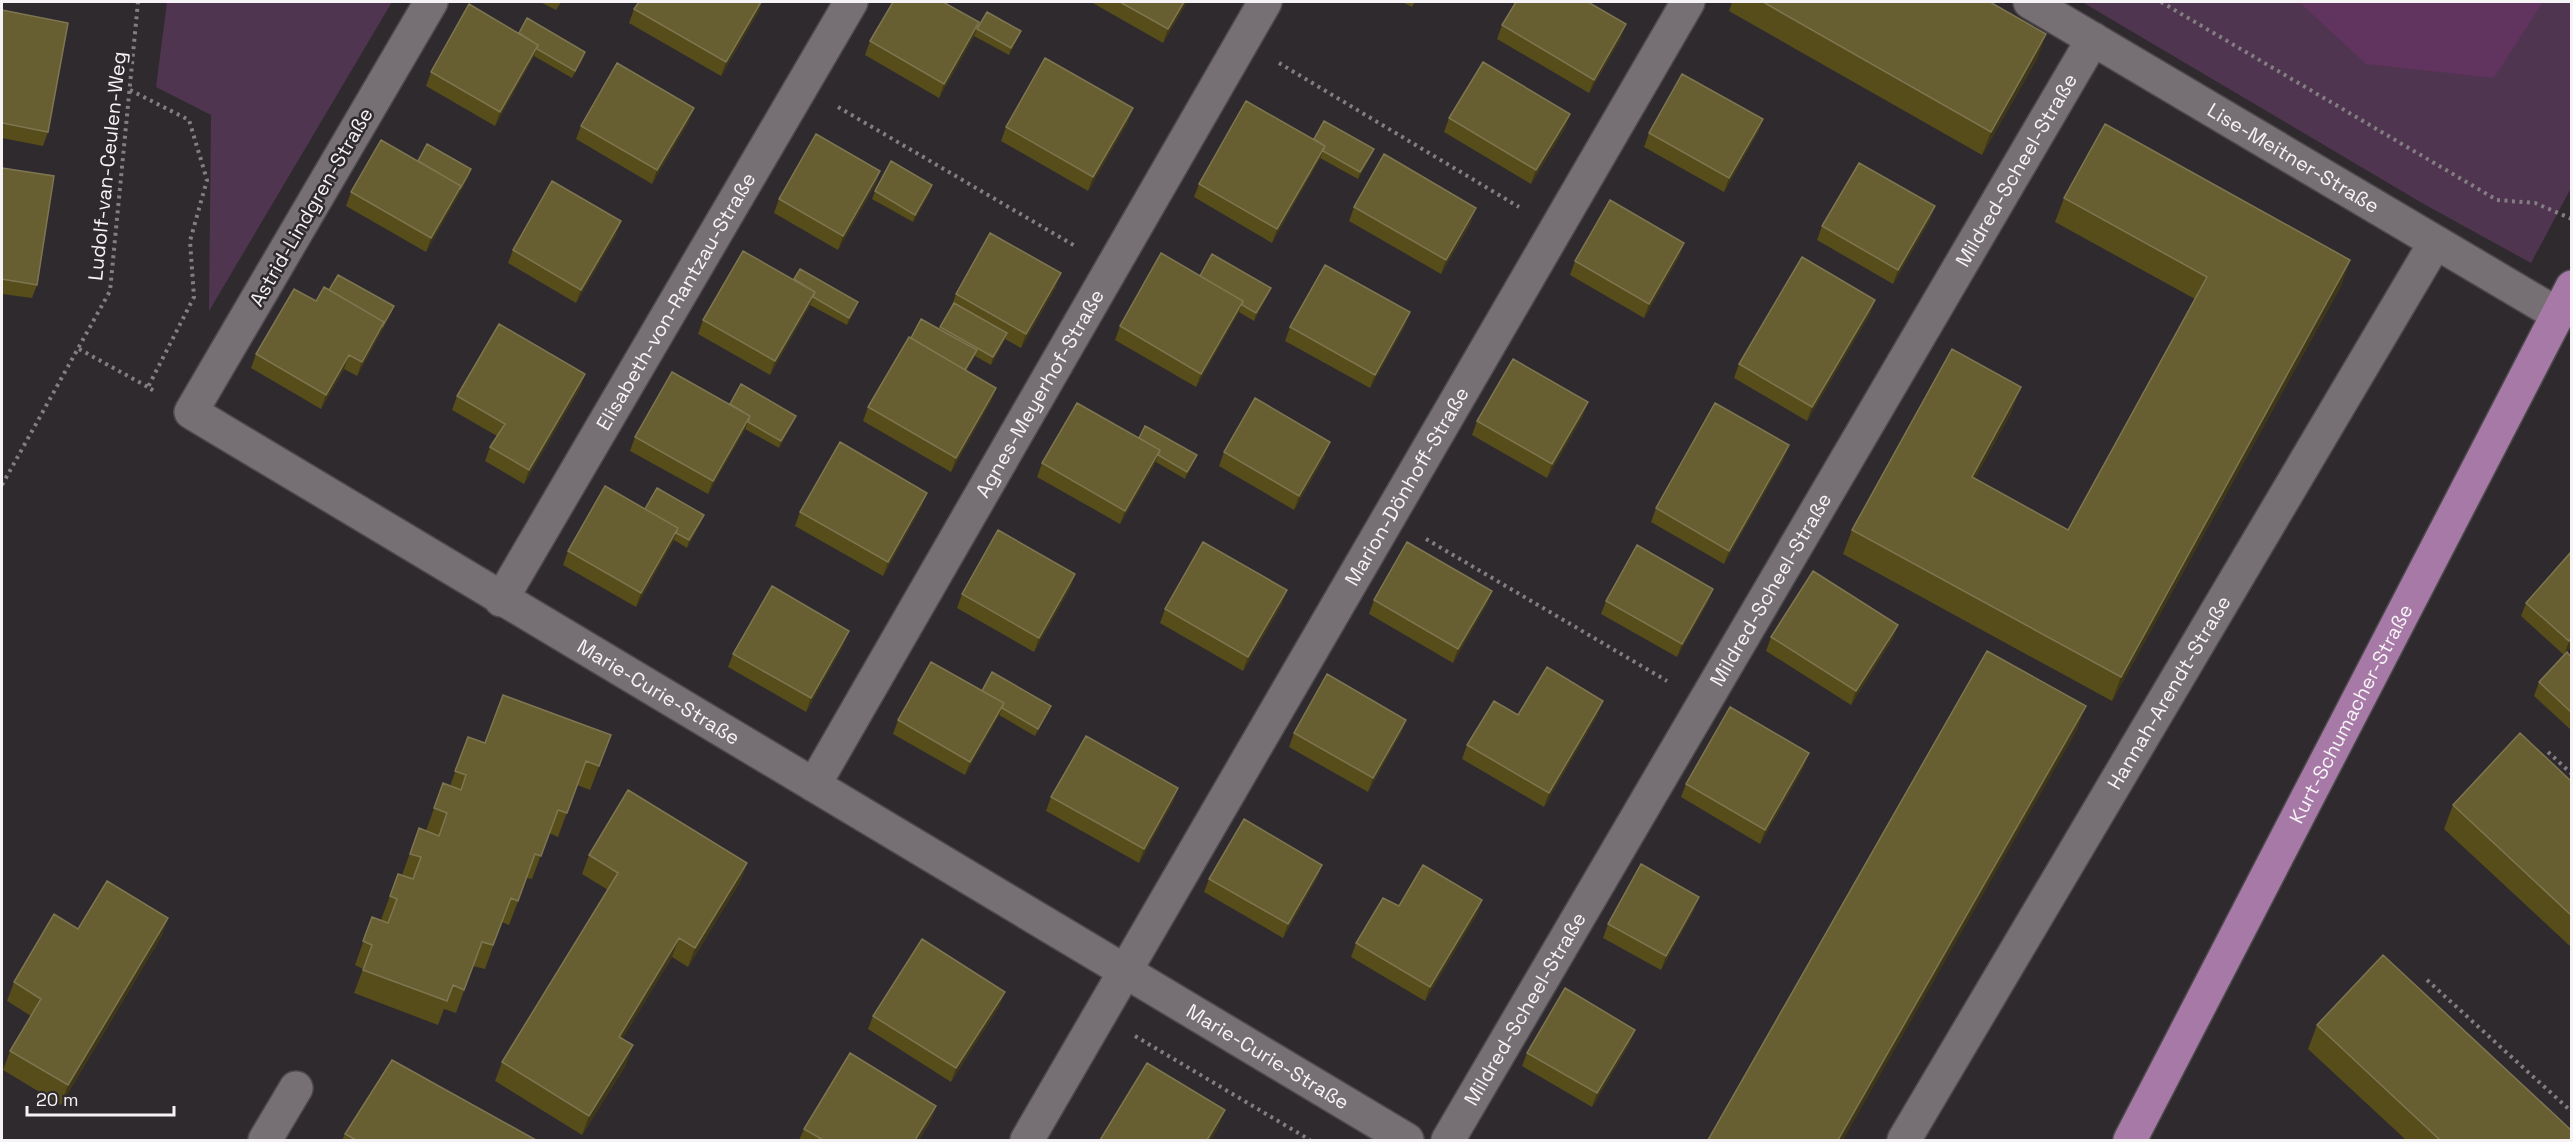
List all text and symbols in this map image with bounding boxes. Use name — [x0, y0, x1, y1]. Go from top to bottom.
street label: Ludolf-van-Ceulen-Weg — [82, 50, 132, 282]
street label: Mildred-Scheel-Straße — [1949, 69, 2083, 272]
street label: Lise-Meitner-Straße — [2203, 97, 2384, 219]
street label: Astrid-Lindgren-Straße — [243, 103, 379, 311]
street label: Elisabeth-von-Rantzau-Straße — [590, 168, 761, 435]
street label: Agnes-Meyerhof-Straße — [969, 284, 1110, 502]
street label: Marion-Dönhoff-Straße — [1339, 382, 1475, 590]
street label: Mildred-Scheel-Straße — [1704, 488, 1837, 691]
street label: Hannah-Arendt-Straße — [2101, 591, 2236, 794]
street label: Kurt-Schumacher-Straße — [2283, 600, 2418, 828]
street label: Marie-Curie-Straße — [572, 633, 745, 751]
street label: Mildred-Scheel-Straße — [1458, 907, 1592, 1110]
street label: Marie-Curie-Straße — [1182, 998, 1354, 1115]
scale bar — [27, 1079, 174, 1117]
text: 20 m — [36, 1088, 79, 1111]

